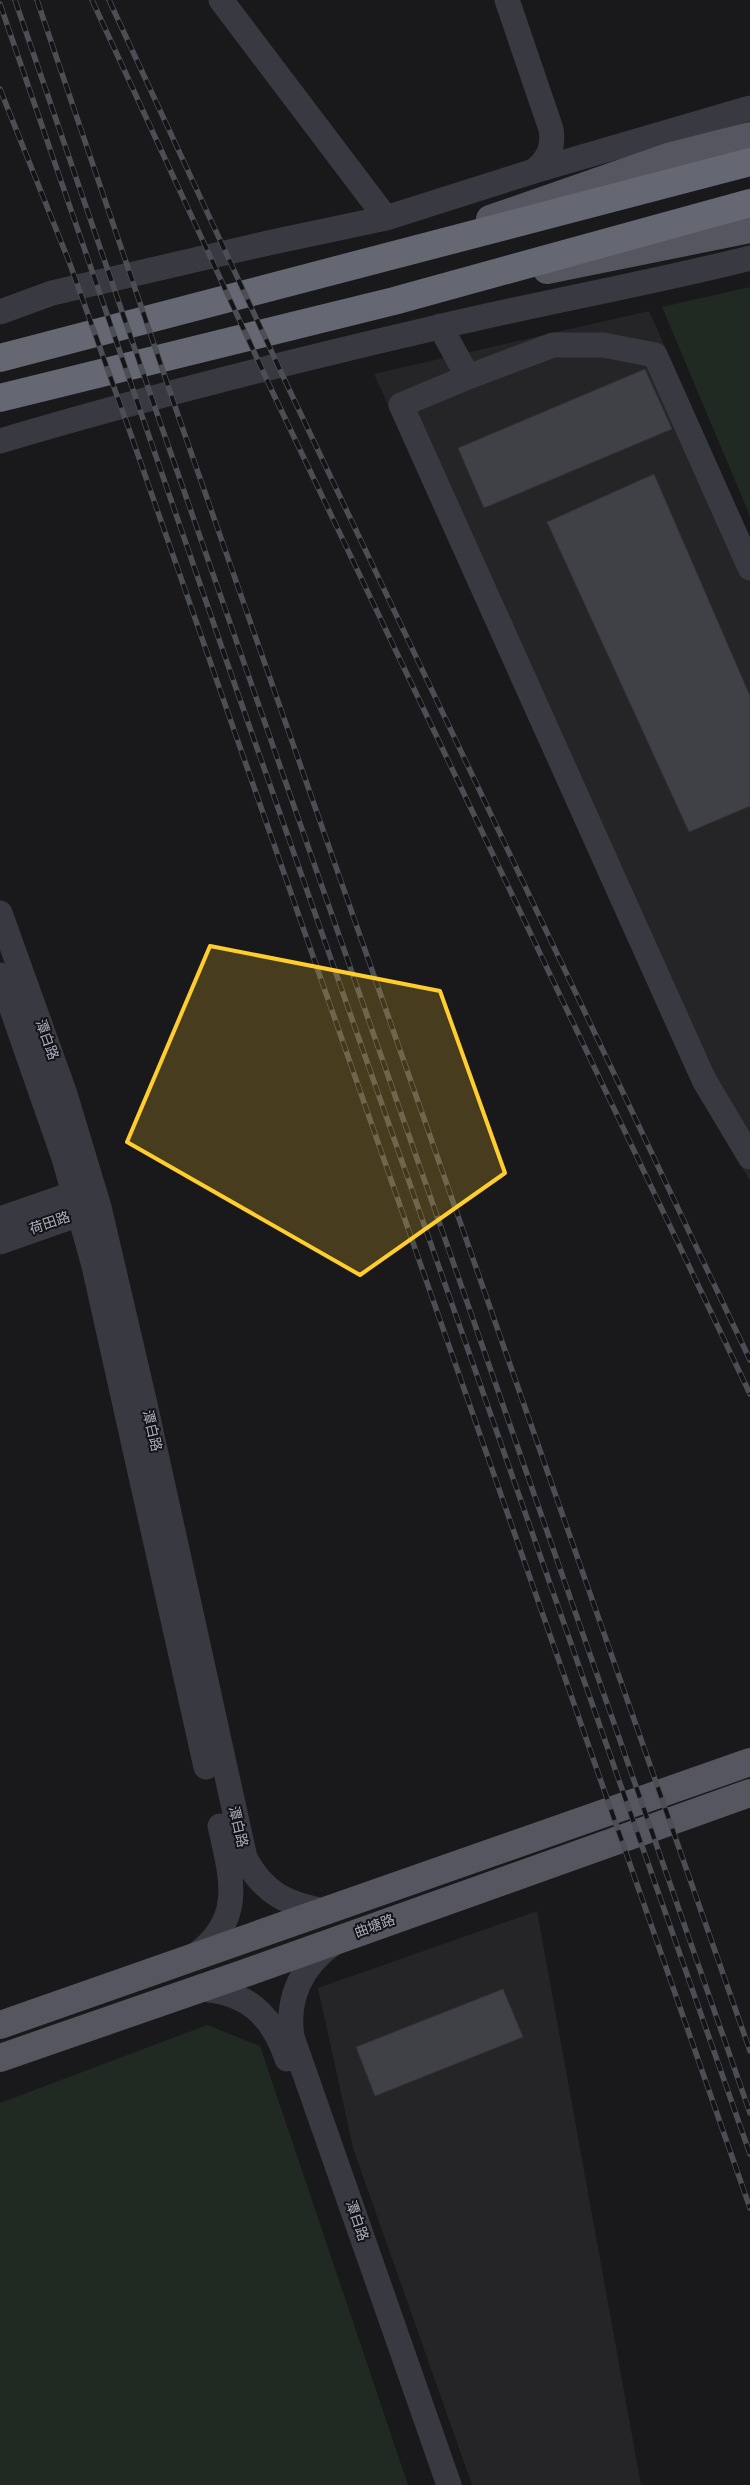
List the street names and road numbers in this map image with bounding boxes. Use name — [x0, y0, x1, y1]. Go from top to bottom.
street label: 潭白路 — [31, 1017, 61, 1063]
street label: 荷田路 — [27, 1209, 73, 1239]
street label: 潭白路 — [138, 1409, 164, 1453]
street label: 潭白路 — [224, 1805, 250, 1849]
street label: 曲塘路 — [352, 1911, 398, 1942]
street label: 潭白路 — [341, 2198, 371, 2244]

